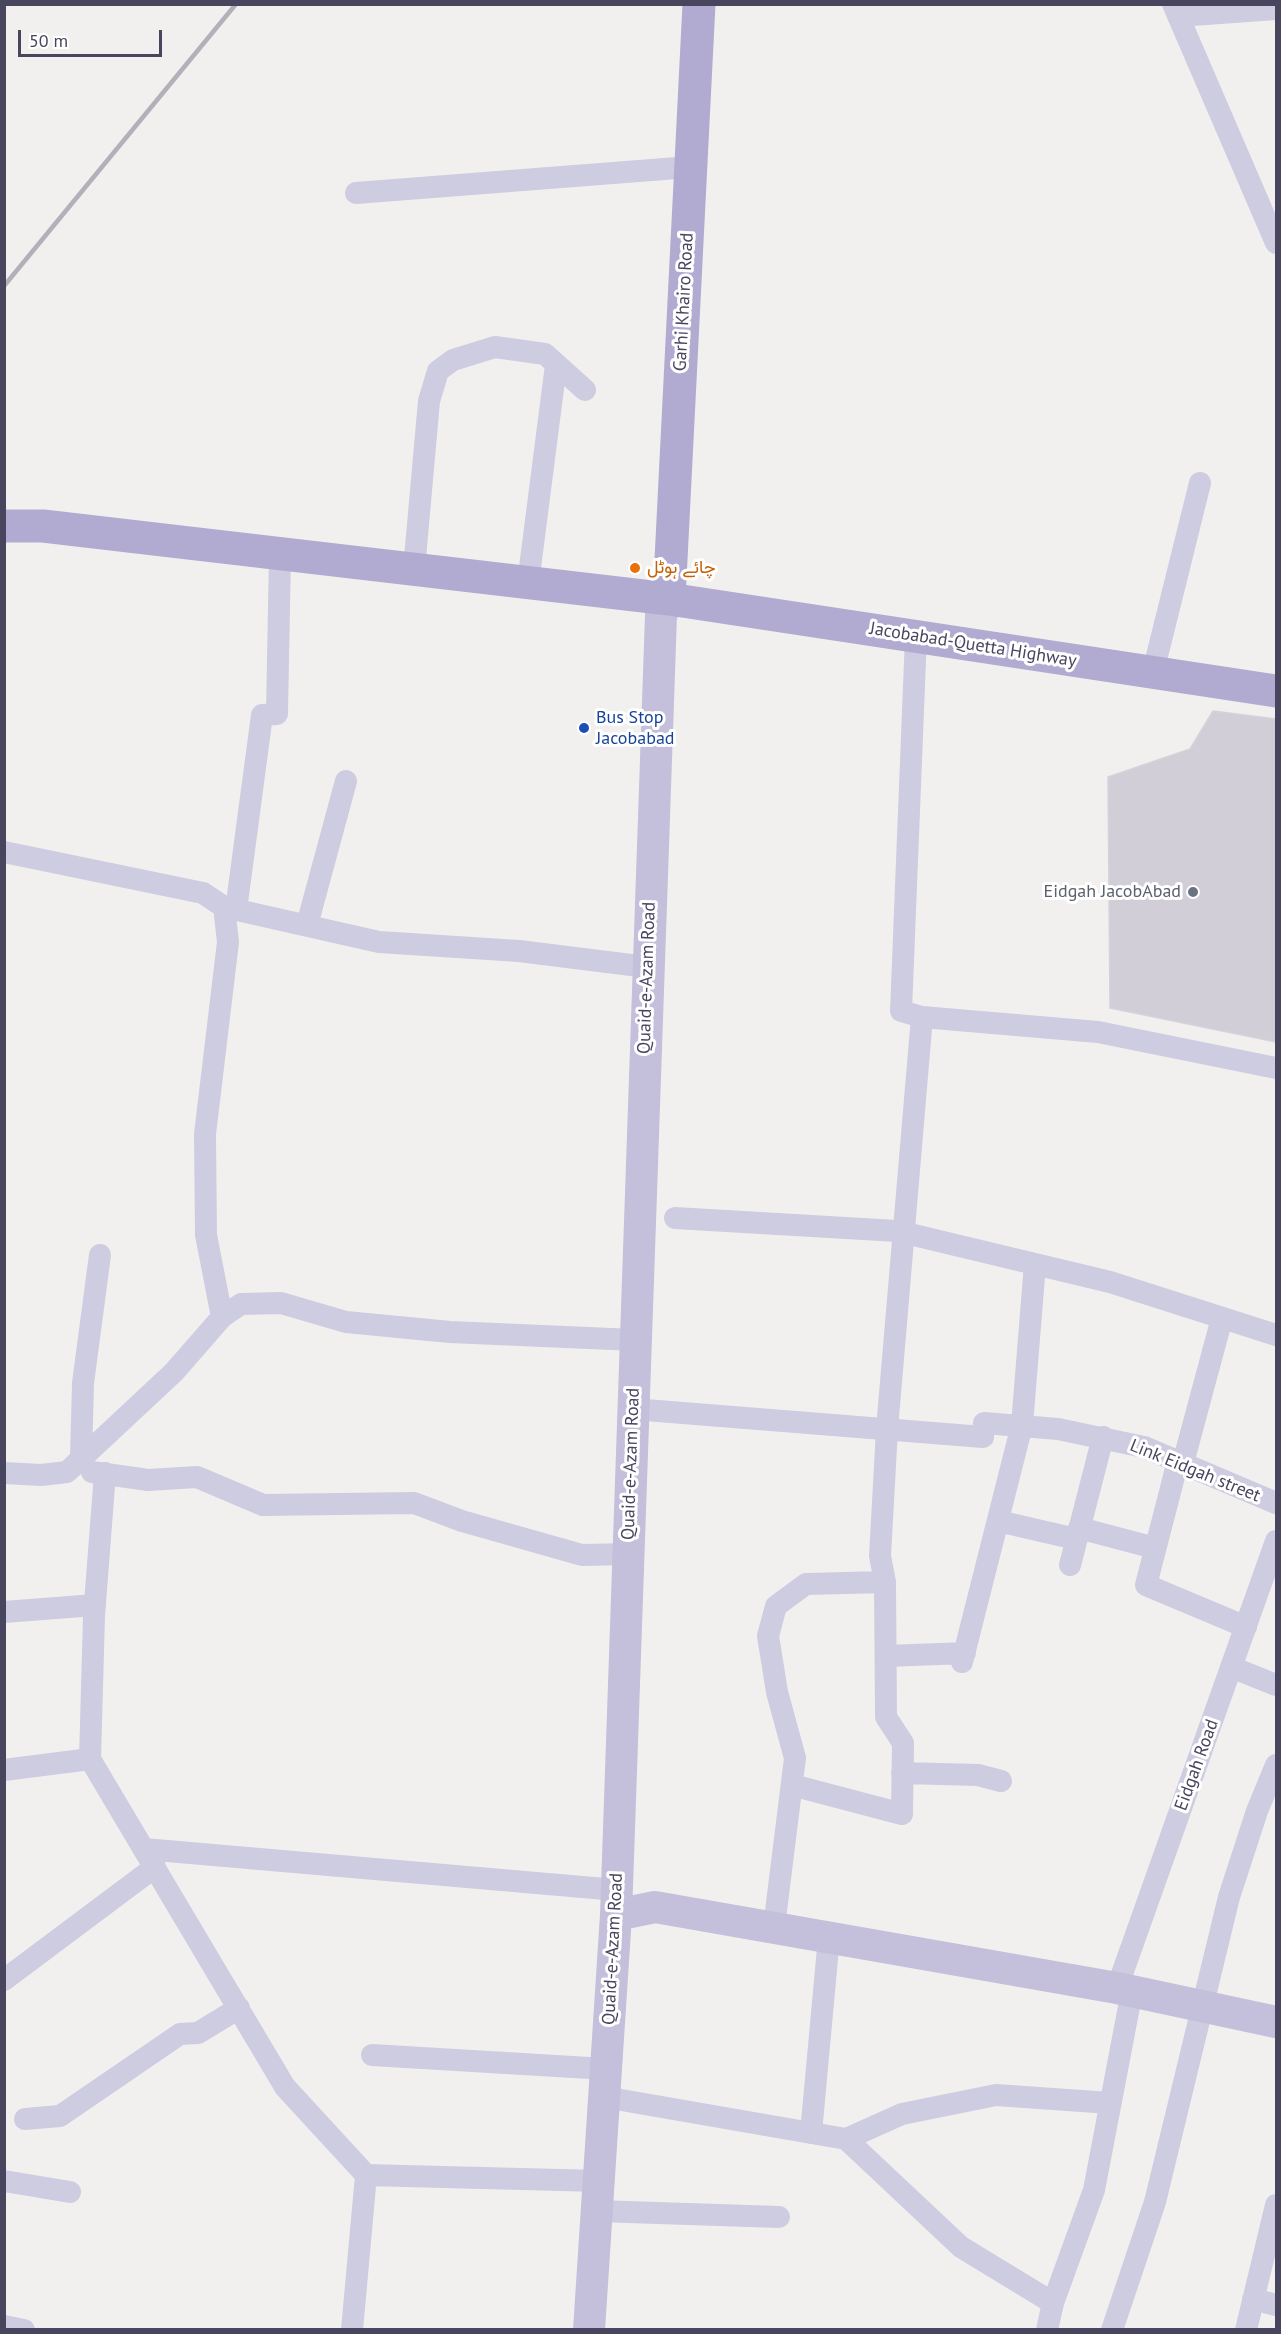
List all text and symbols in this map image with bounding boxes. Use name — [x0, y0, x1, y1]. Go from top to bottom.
scale bar — [21, 18, 165, 56]
text: 50 m — [29, 29, 68, 52]
street label: Garhi Khairo Road — [670, 232, 698, 372]
place label: چائے ہوٹل — [647, 557, 716, 579]
marker: چائے ہوٹل — [628, 561, 642, 575]
street label: Jacobabad-Quetta Highway — [868, 618, 1078, 672]
place label: Bus Stop Jacobabad — [596, 707, 674, 750]
marker: Bus Stop Jacobabad — [577, 721, 591, 735]
place label: Eidgah JacobAbad — [1043, 881, 1181, 903]
marker: Eidgah JacobAbad — [1186, 885, 1200, 899]
street label: Quaid-e-Azam Road — [634, 902, 660, 1054]
street label: Quaid-e-Azam Road — [618, 1388, 644, 1540]
street label: Link Eidgah street — [1127, 1435, 1263, 1507]
street label: Eidgah Road — [1171, 1716, 1223, 1814]
street label: Quaid-e-Azam Road — [598, 1872, 628, 2026]

